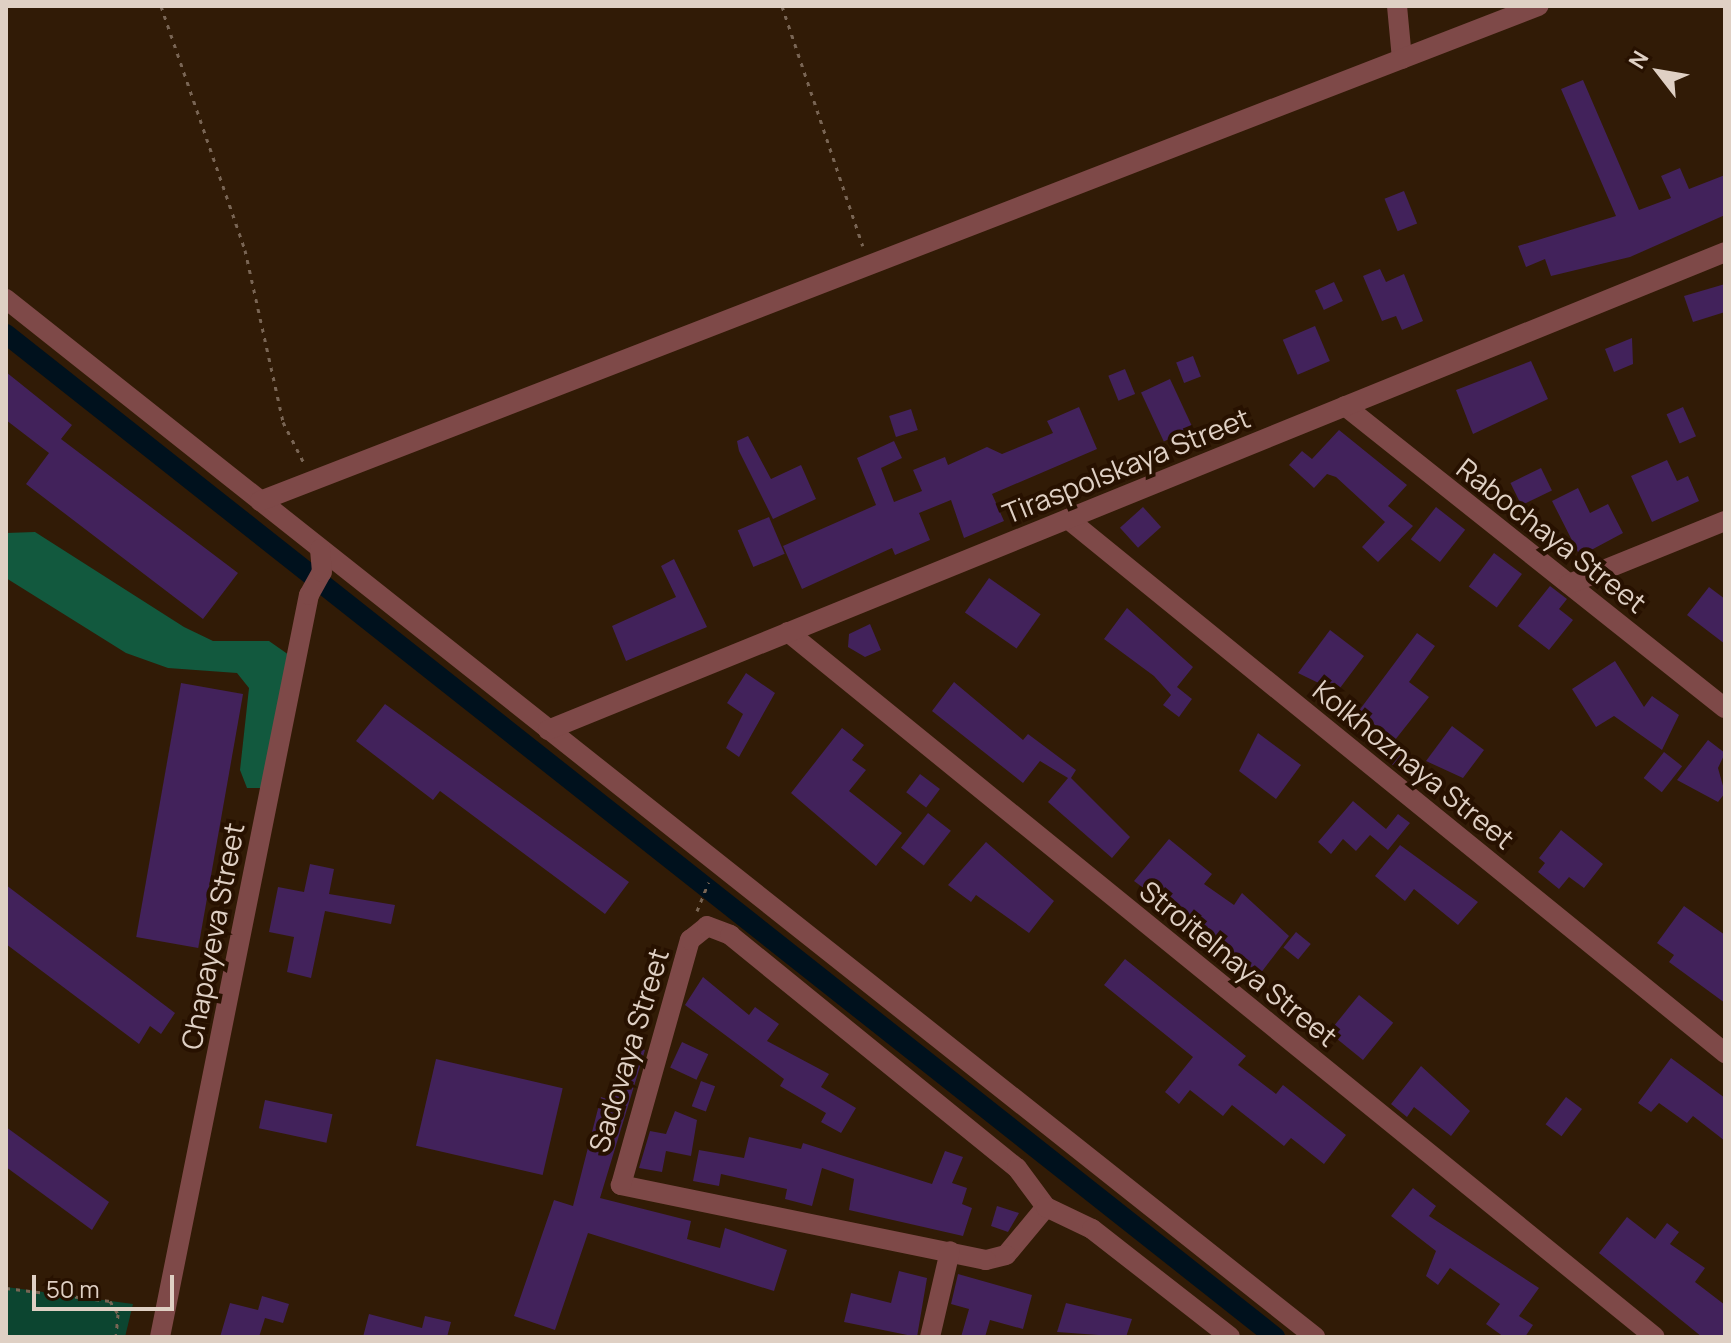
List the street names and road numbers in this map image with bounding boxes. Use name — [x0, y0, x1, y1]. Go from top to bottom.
street label: Tiraspolskaya Street — [998, 400, 1254, 530]
street label: Rabochaya Street — [1451, 451, 1653, 619]
street label: Kolkhoznaya Street — [1307, 673, 1521, 855]
street label: Chapayeva Street — [174, 820, 250, 1052]
street label: Stroitelnaya Street — [1134, 873, 1344, 1053]
street label: Sadovaya Street — [581, 944, 675, 1156]

